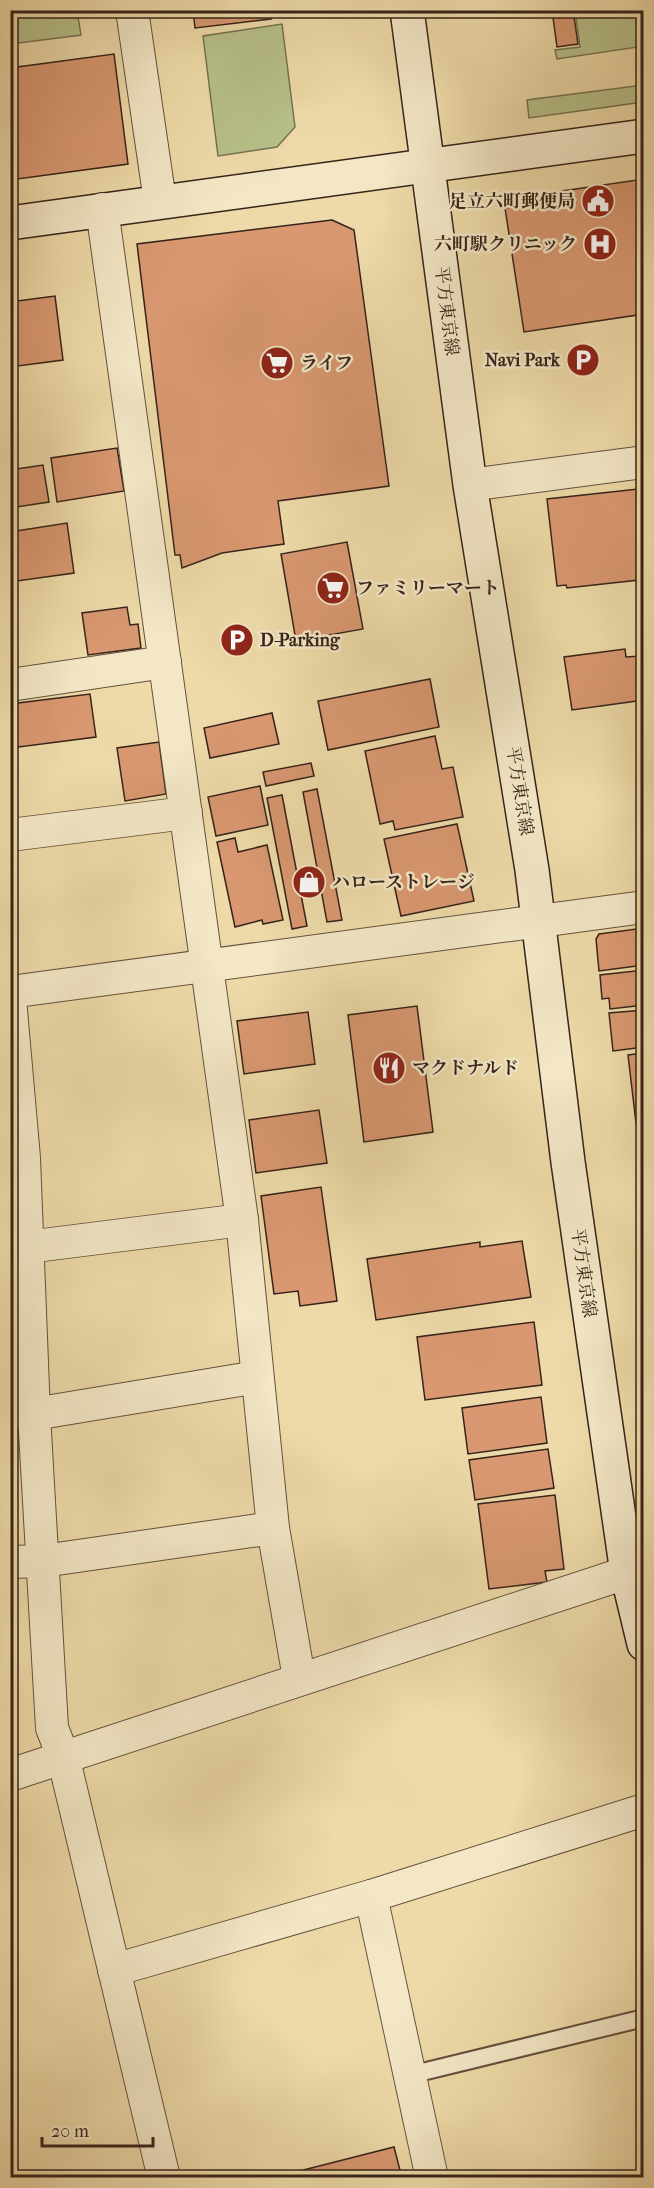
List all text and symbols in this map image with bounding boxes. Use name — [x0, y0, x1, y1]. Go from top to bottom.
public building icon: 足立六町郵便局 — [580, 183, 616, 219]
place label: 足立六町郵便局 — [449, 191, 575, 212]
hospital icon: 六町駅クリニック — [582, 226, 618, 262]
place label: 六町駅クリニック — [434, 234, 577, 255]
street label: 平方東京線 — [431, 265, 462, 357]
parking icon: Navi Park — [565, 342, 601, 378]
supermarket icon: ライフ — [259, 345, 295, 381]
place label: Navi Park — [485, 350, 561, 371]
place label: ライフ — [300, 353, 353, 374]
supermarket icon: ファミリーマート — [315, 570, 351, 606]
place label: ファミリーマート — [356, 578, 500, 599]
parking icon: D-Parking — [219, 622, 255, 658]
place label: D-Parking — [260, 630, 341, 651]
street label: 平方東京線 — [502, 745, 537, 837]
shop icon: ハローストレージ — [291, 864, 327, 900]
place label: ハローストレージ — [332, 872, 475, 893]
restaurant icon: マクドナルド — [371, 1050, 407, 1086]
place label: マクドナルド — [412, 1058, 519, 1079]
street label: 平方東京線 — [567, 1227, 600, 1319]
scale bar — [42, 2110, 153, 2148]
text: 20 m — [51, 2121, 89, 2142]

